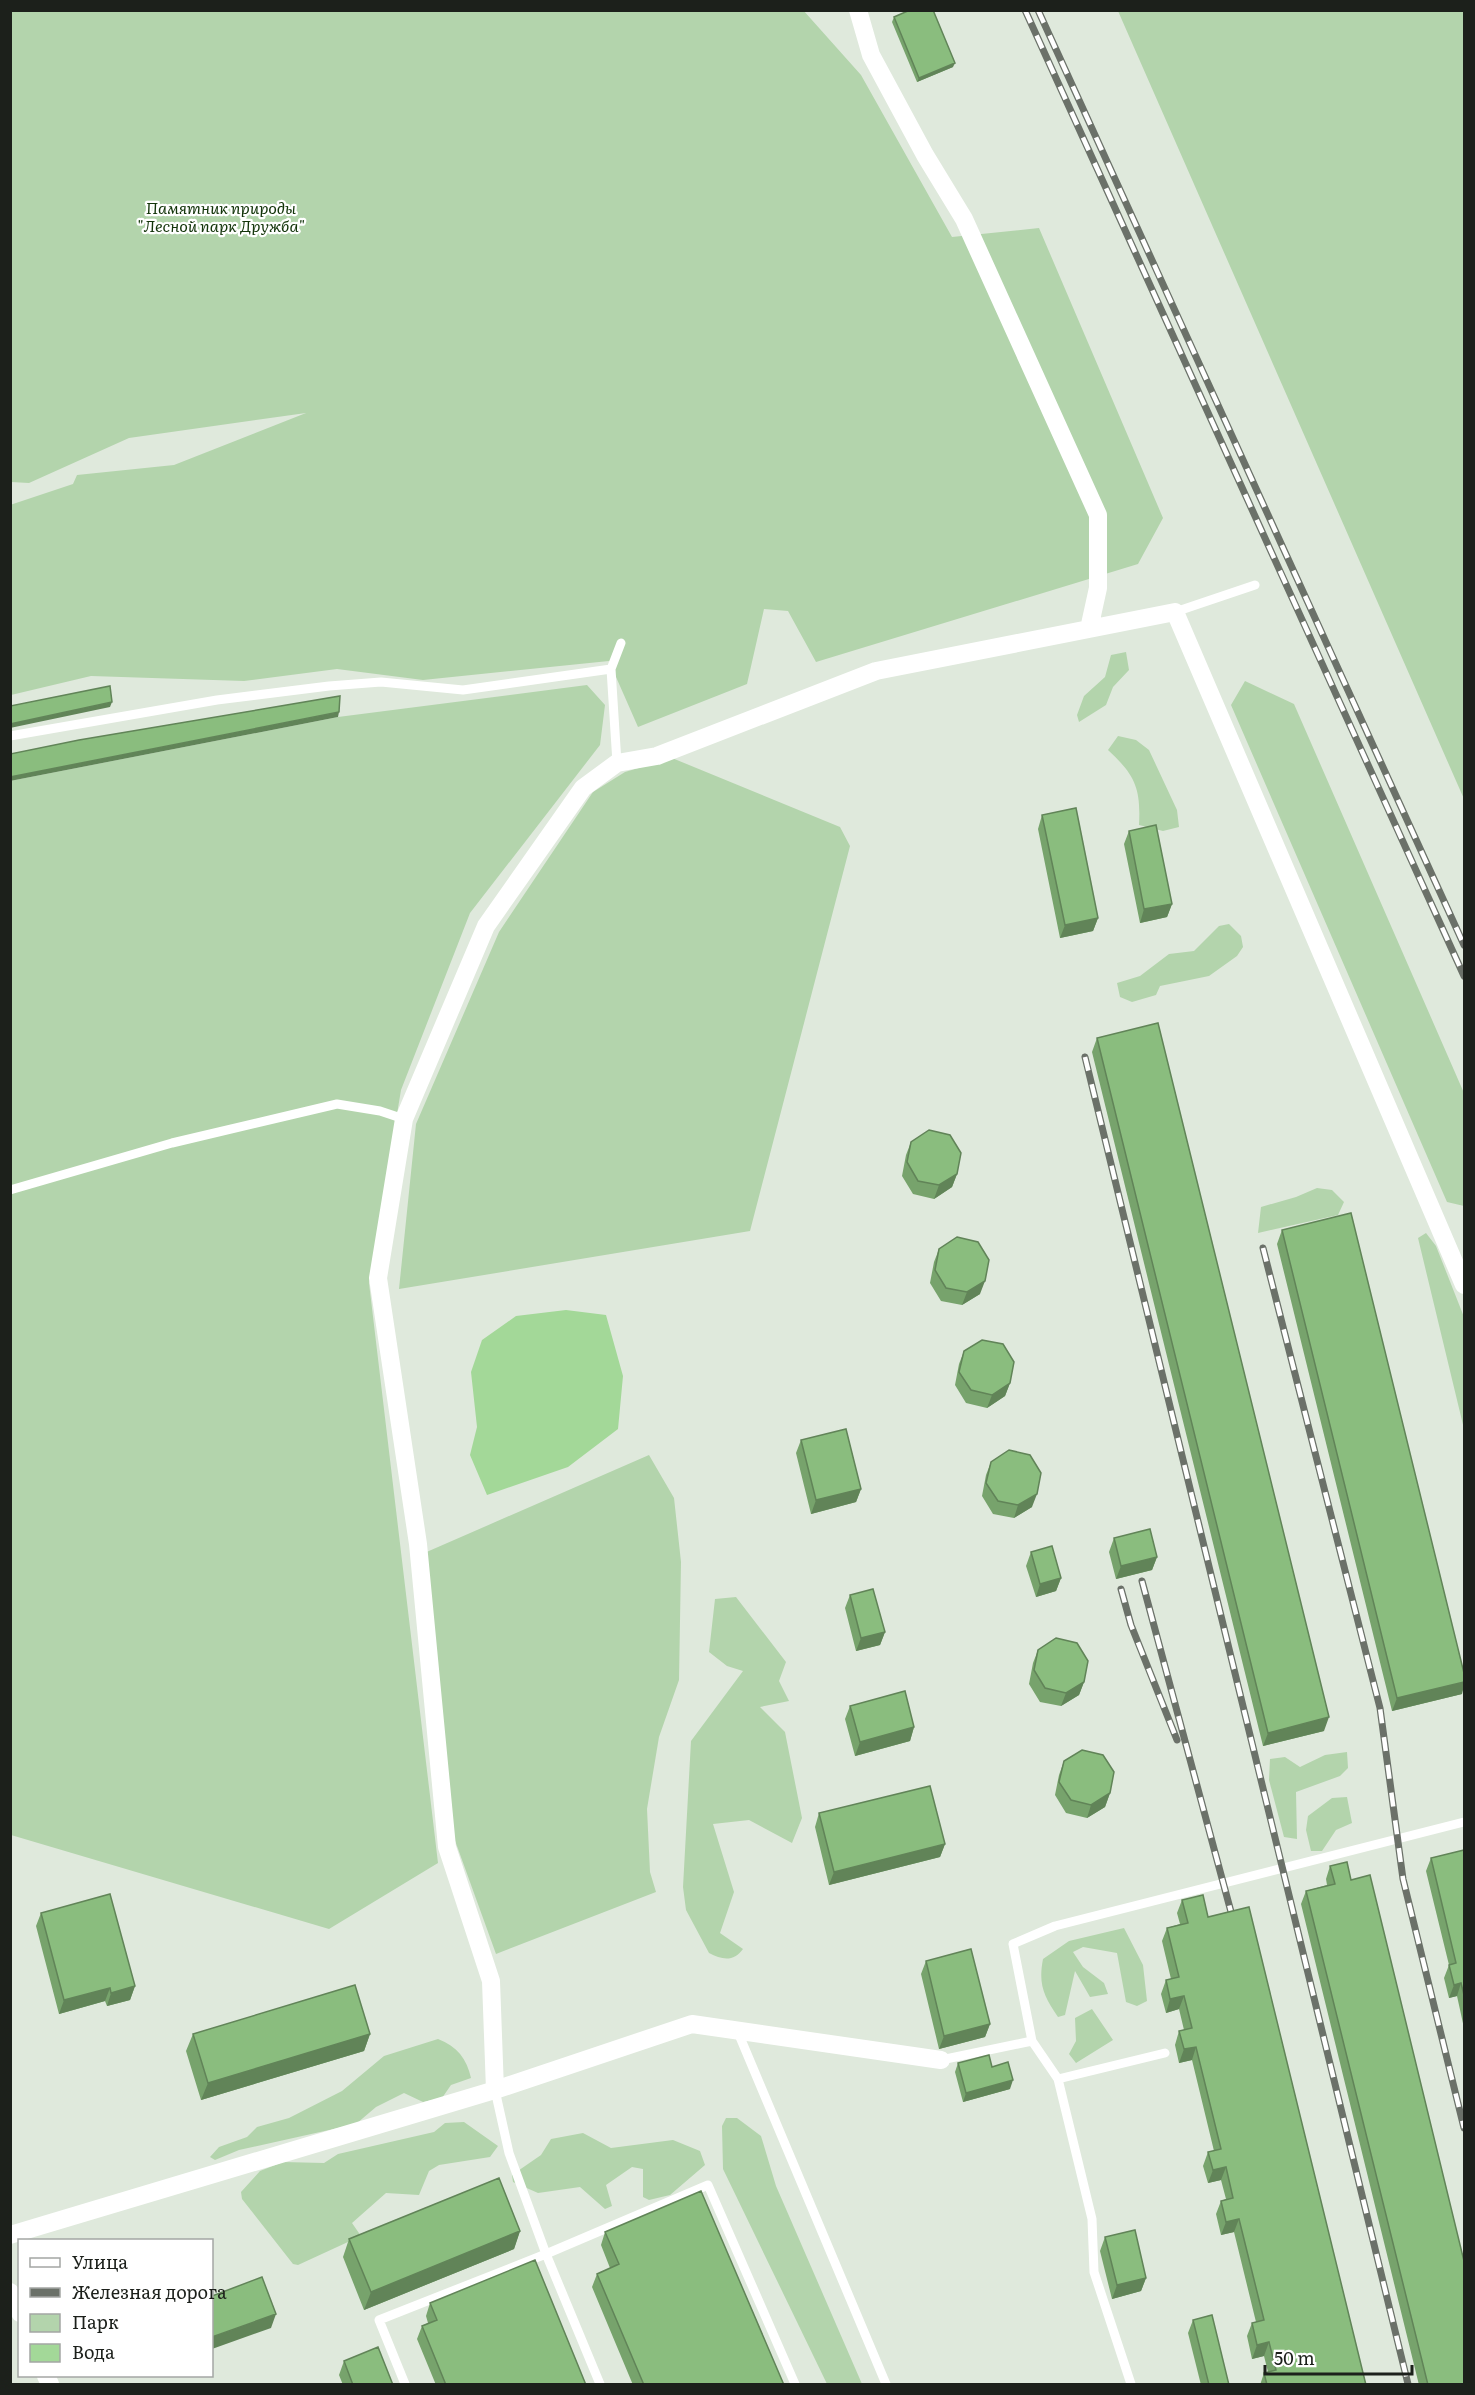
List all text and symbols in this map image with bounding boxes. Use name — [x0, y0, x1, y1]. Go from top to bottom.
park label: Памятник природы "Лесной парк Дружба" — [137, 195, 305, 237]
legend — [18, 2239, 213, 2377]
text: Улица — [72, 2248, 128, 2275]
text: Железная дорога — [72, 2278, 227, 2305]
text: Парк — [72, 2308, 119, 2335]
text: Вода — [72, 2338, 115, 2365]
scale bar — [1265, 2338, 1412, 2376]
text: 50 m — [1274, 2344, 1315, 2371]

